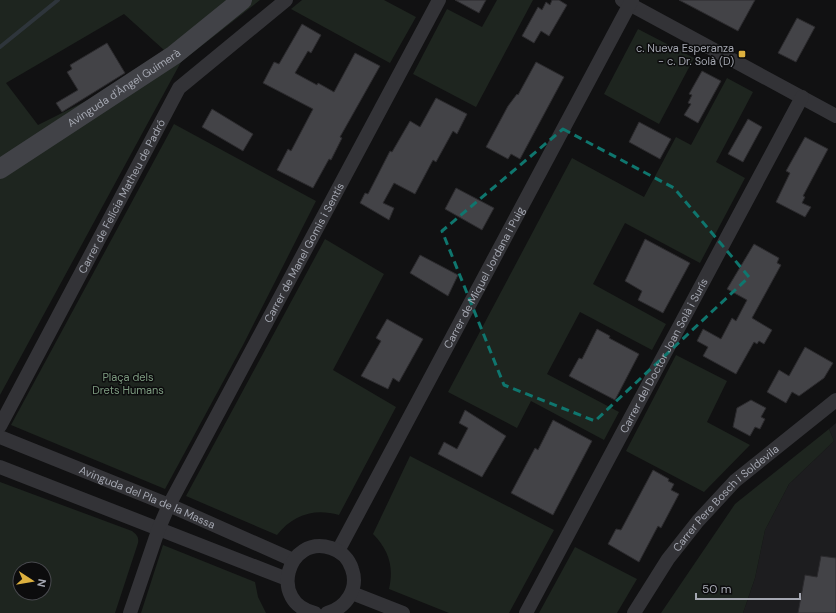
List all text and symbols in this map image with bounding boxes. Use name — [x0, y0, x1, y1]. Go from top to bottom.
place label: c. Nueva Esperanza - c. Dr. Solà (D) — [636, 41, 734, 68]
street label: Avinguda d'Àngel Guimerà — [65, 46, 183, 130]
marker: c. Nueva Esperanza - c. Dr. Solà (D) — [737, 49, 747, 59]
street label: Carrer de Felícia Matheu de Padró — [75, 117, 168, 276]
street label: Carrer de Manel Gomis i Sentís — [261, 180, 347, 325]
street label: Carrer de Miquel Jordana i Puig — [440, 204, 528, 351]
street label: Carrer del Doctor Joan Solà i Surís — [617, 276, 711, 435]
park label: Plaça dels Drets Humans — [92, 370, 164, 397]
street label: Carrer Pere Bosch i Soldevila — [670, 442, 782, 554]
street label: Avinguda del Pla de la Massa — [77, 463, 217, 532]
north arrow — [12, 561, 52, 601]
scale bar — [696, 575, 800, 601]
text: N — [34, 578, 49, 588]
text: 50 m — [702, 581, 731, 597]

